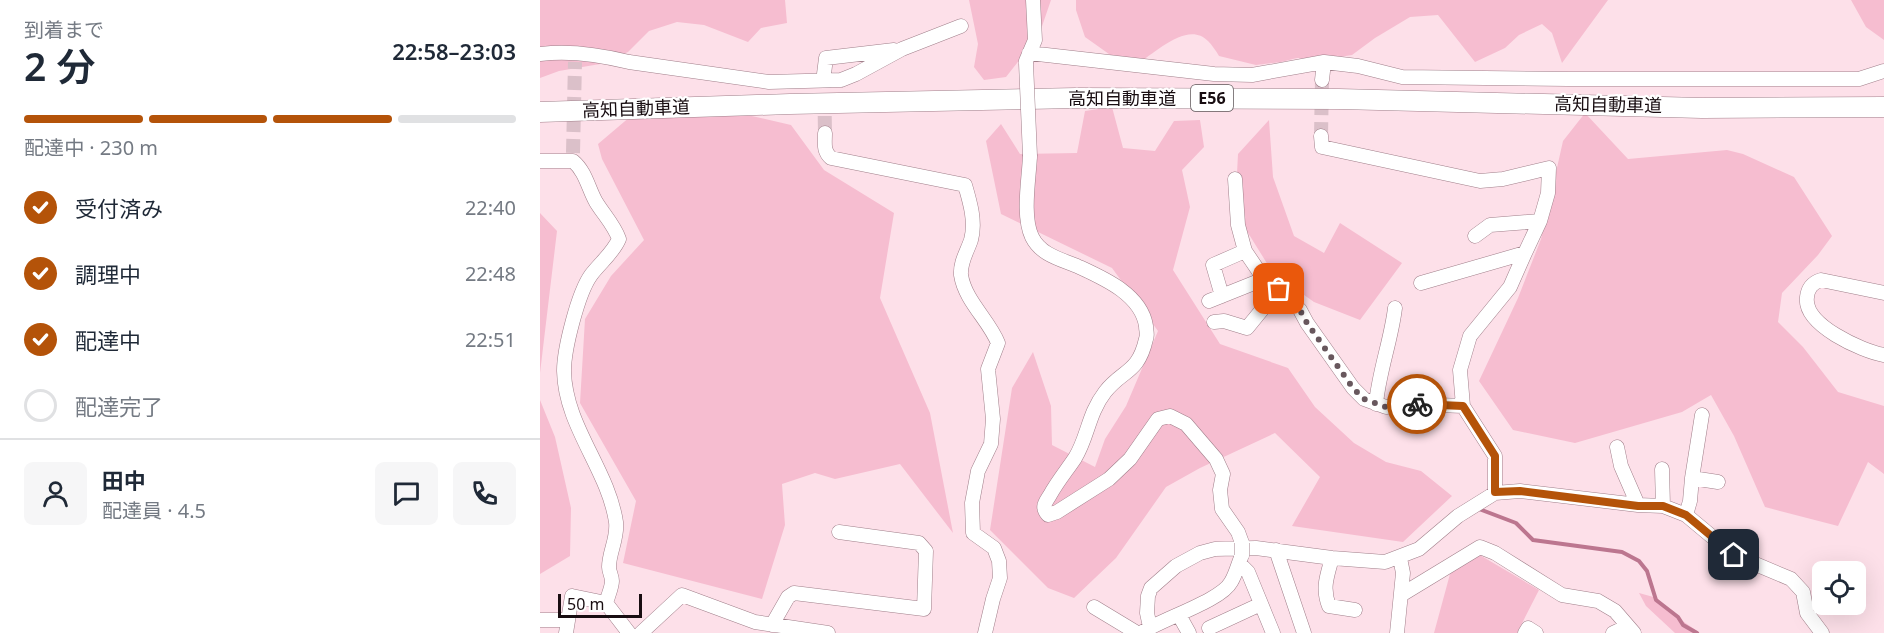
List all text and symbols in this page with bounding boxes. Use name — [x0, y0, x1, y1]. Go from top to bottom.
text: 到着まで — [24, 16, 104, 43]
text: 22:58–23:03 — [392, 36, 516, 66]
text: 2 分 — [24, 39, 95, 92]
road number: E56 — [1191, 85, 1233, 111]
street label: 高知自動車道 — [1068, 86, 1176, 110]
street label: 高知自動車道 — [1554, 91, 1662, 117]
street label: 高知自動車道 — [582, 94, 690, 122]
text: 配達中 · 230 m — [24, 134, 158, 161]
icon: check — [24, 191, 57, 224]
text: 受付済み — [75, 193, 163, 223]
text: 22:40 — [465, 194, 516, 221]
icon: check — [24, 257, 57, 290]
text: 調理中 — [75, 259, 141, 289]
text: 22:48 — [465, 260, 516, 287]
pin — [1253, 263, 1304, 314]
icon: bag — [1262, 272, 1295, 305]
icon: check — [24, 323, 57, 356]
text: 配達中 — [75, 325, 141, 355]
text: 22:51 — [465, 326, 516, 353]
courier — [1387, 374, 1447, 434]
icon: bike — [1401, 388, 1434, 421]
text: 配達完了 — [75, 391, 163, 421]
button: person — [24, 462, 87, 525]
button: chat — [375, 462, 438, 525]
button: phone — [453, 462, 516, 525]
text: 田中 — [102, 465, 146, 495]
text: 配達員 · 4.5 — [102, 497, 206, 524]
pin — [1708, 529, 1759, 580]
icon: home — [1717, 538, 1750, 571]
map controls — [1812, 561, 1866, 615]
button: locate — [1812, 561, 1866, 615]
scale bar — [558, 591, 642, 618]
text: 50 m — [567, 593, 604, 615]

